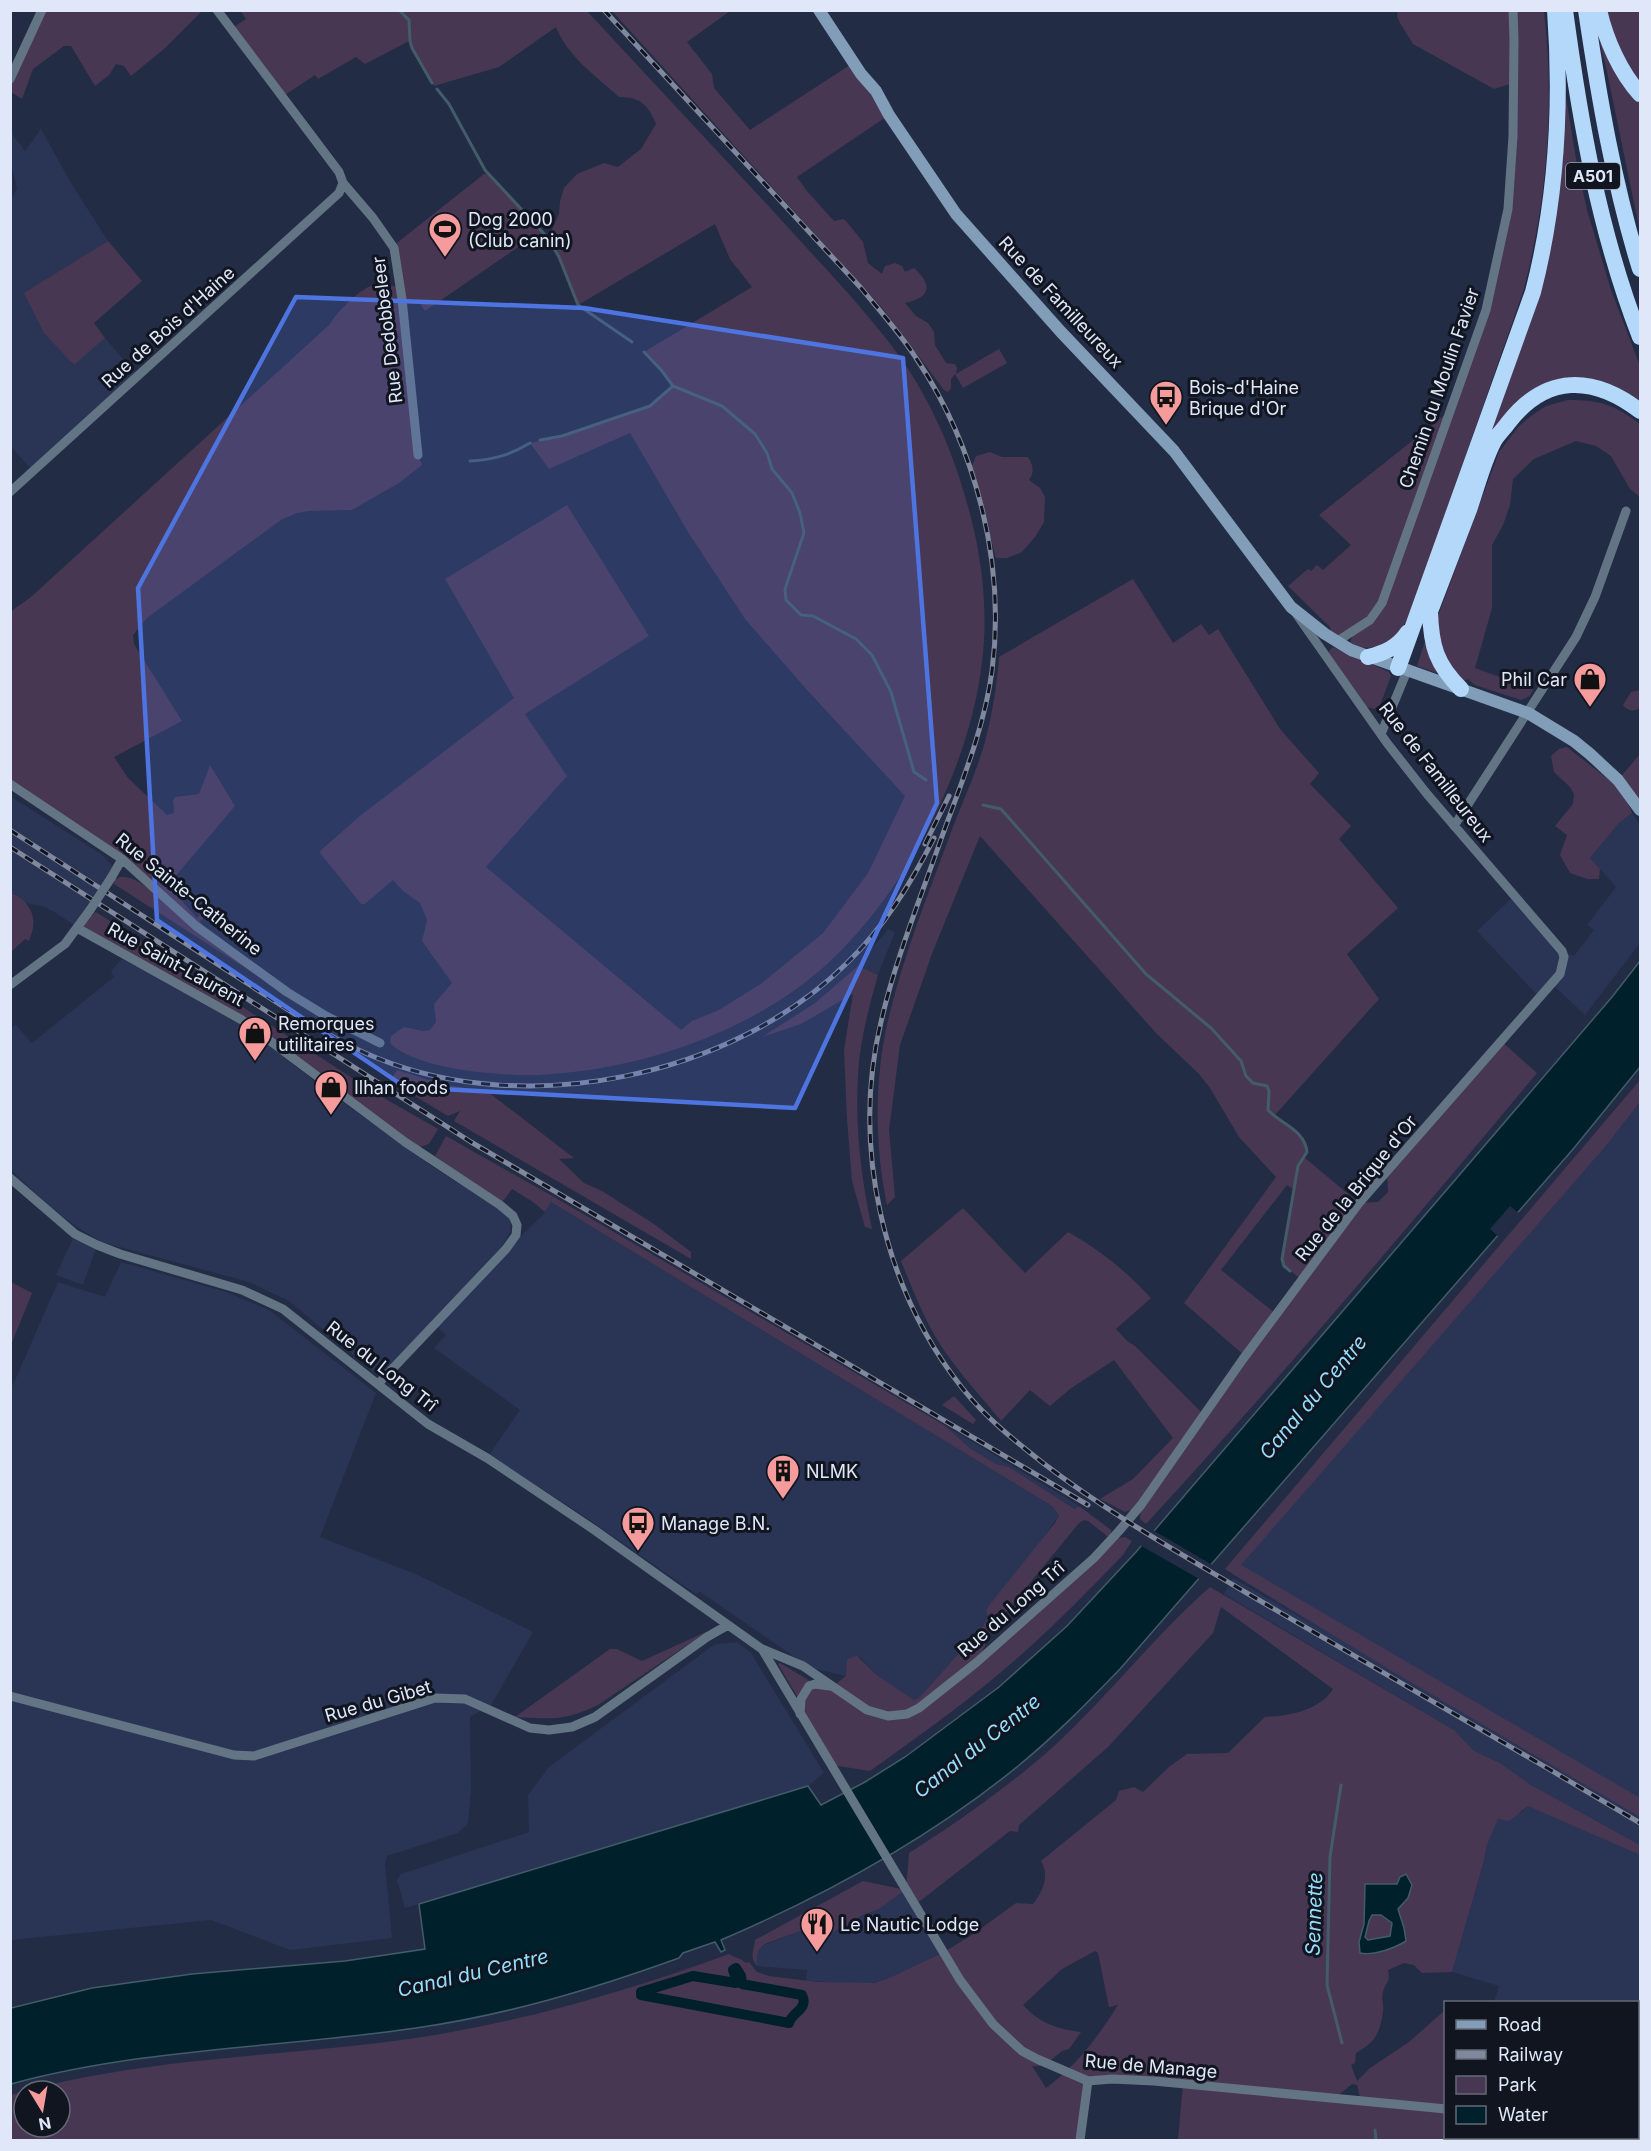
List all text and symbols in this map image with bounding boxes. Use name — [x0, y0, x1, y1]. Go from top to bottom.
road number: A501 — [1566, 163, 1620, 189]
place label: Dog 2000 (Club canin) — [468, 209, 572, 251]
sports icon: Dog 2000 (Club canin) — [427, 211, 463, 258]
street label: Rue de Familleureux — [995, 232, 1127, 372]
street label: Rue Dedobbeleer — [368, 255, 406, 405]
street label: Rue de Bois d'Haine — [97, 262, 239, 392]
street label: Chemin du Moulin Favier — [1395, 285, 1483, 491]
place label: Bois-d'Haine Brique d'Or — [1189, 377, 1299, 419]
bus stop icon: Bois-d'Haine Brique d'Or — [1148, 379, 1184, 426]
shop icon: Phil Car — [1572, 661, 1608, 708]
place label: Phil Car — [1501, 669, 1567, 690]
street label: Rue de Familleureux — [1375, 698, 1497, 846]
street label: Rue Sainte-Catherine — [112, 829, 266, 959]
street label: Rue Saint-Laurent — [104, 918, 248, 1010]
place label: Remorques utilitaires — [278, 1013, 375, 1055]
shop icon: Remorques utilitaires — [237, 1015, 273, 1062]
shop icon: Ilhan foods — [313, 1069, 349, 1116]
place label: Ilhan foods — [354, 1077, 448, 1098]
street label: Rue de la Brique d'Or — [1291, 1111, 1421, 1265]
street label: Rue du Long Trî — [323, 1316, 442, 1416]
water label: Canal du Centre — [1254, 1330, 1372, 1464]
building icon: NLMK — [765, 1453, 801, 1500]
place label: NLMK — [806, 1461, 858, 1482]
bus stop icon: Manage B.N. — [620, 1505, 656, 1552]
place label: Manage B.N. — [661, 1513, 770, 1534]
street label: Rue du Long Trî — [953, 1557, 1069, 1661]
street label: Rue du Gibet — [322, 1676, 434, 1726]
water label: Canal du Centre — [909, 1689, 1045, 1803]
water label: Sennette — [1301, 1872, 1327, 1956]
restaurant icon: Le Nautic Lodge — [799, 1906, 835, 1953]
place label: Le Nautic Lodge — [840, 1914, 979, 1935]
water label: Canal du Centre — [395, 1944, 551, 2002]
legend — [1444, 2001, 1639, 2139]
text: Road — [1498, 2014, 1541, 2035]
text: Railway — [1498, 2044, 1563, 2065]
street label: Rue de Manage — [1084, 2050, 1218, 2082]
text: Park — [1498, 2074, 1537, 2095]
north arrow — [12, 2079, 72, 2139]
text: Water — [1498, 2104, 1548, 2125]
text: N — [37, 2113, 53, 2135]

